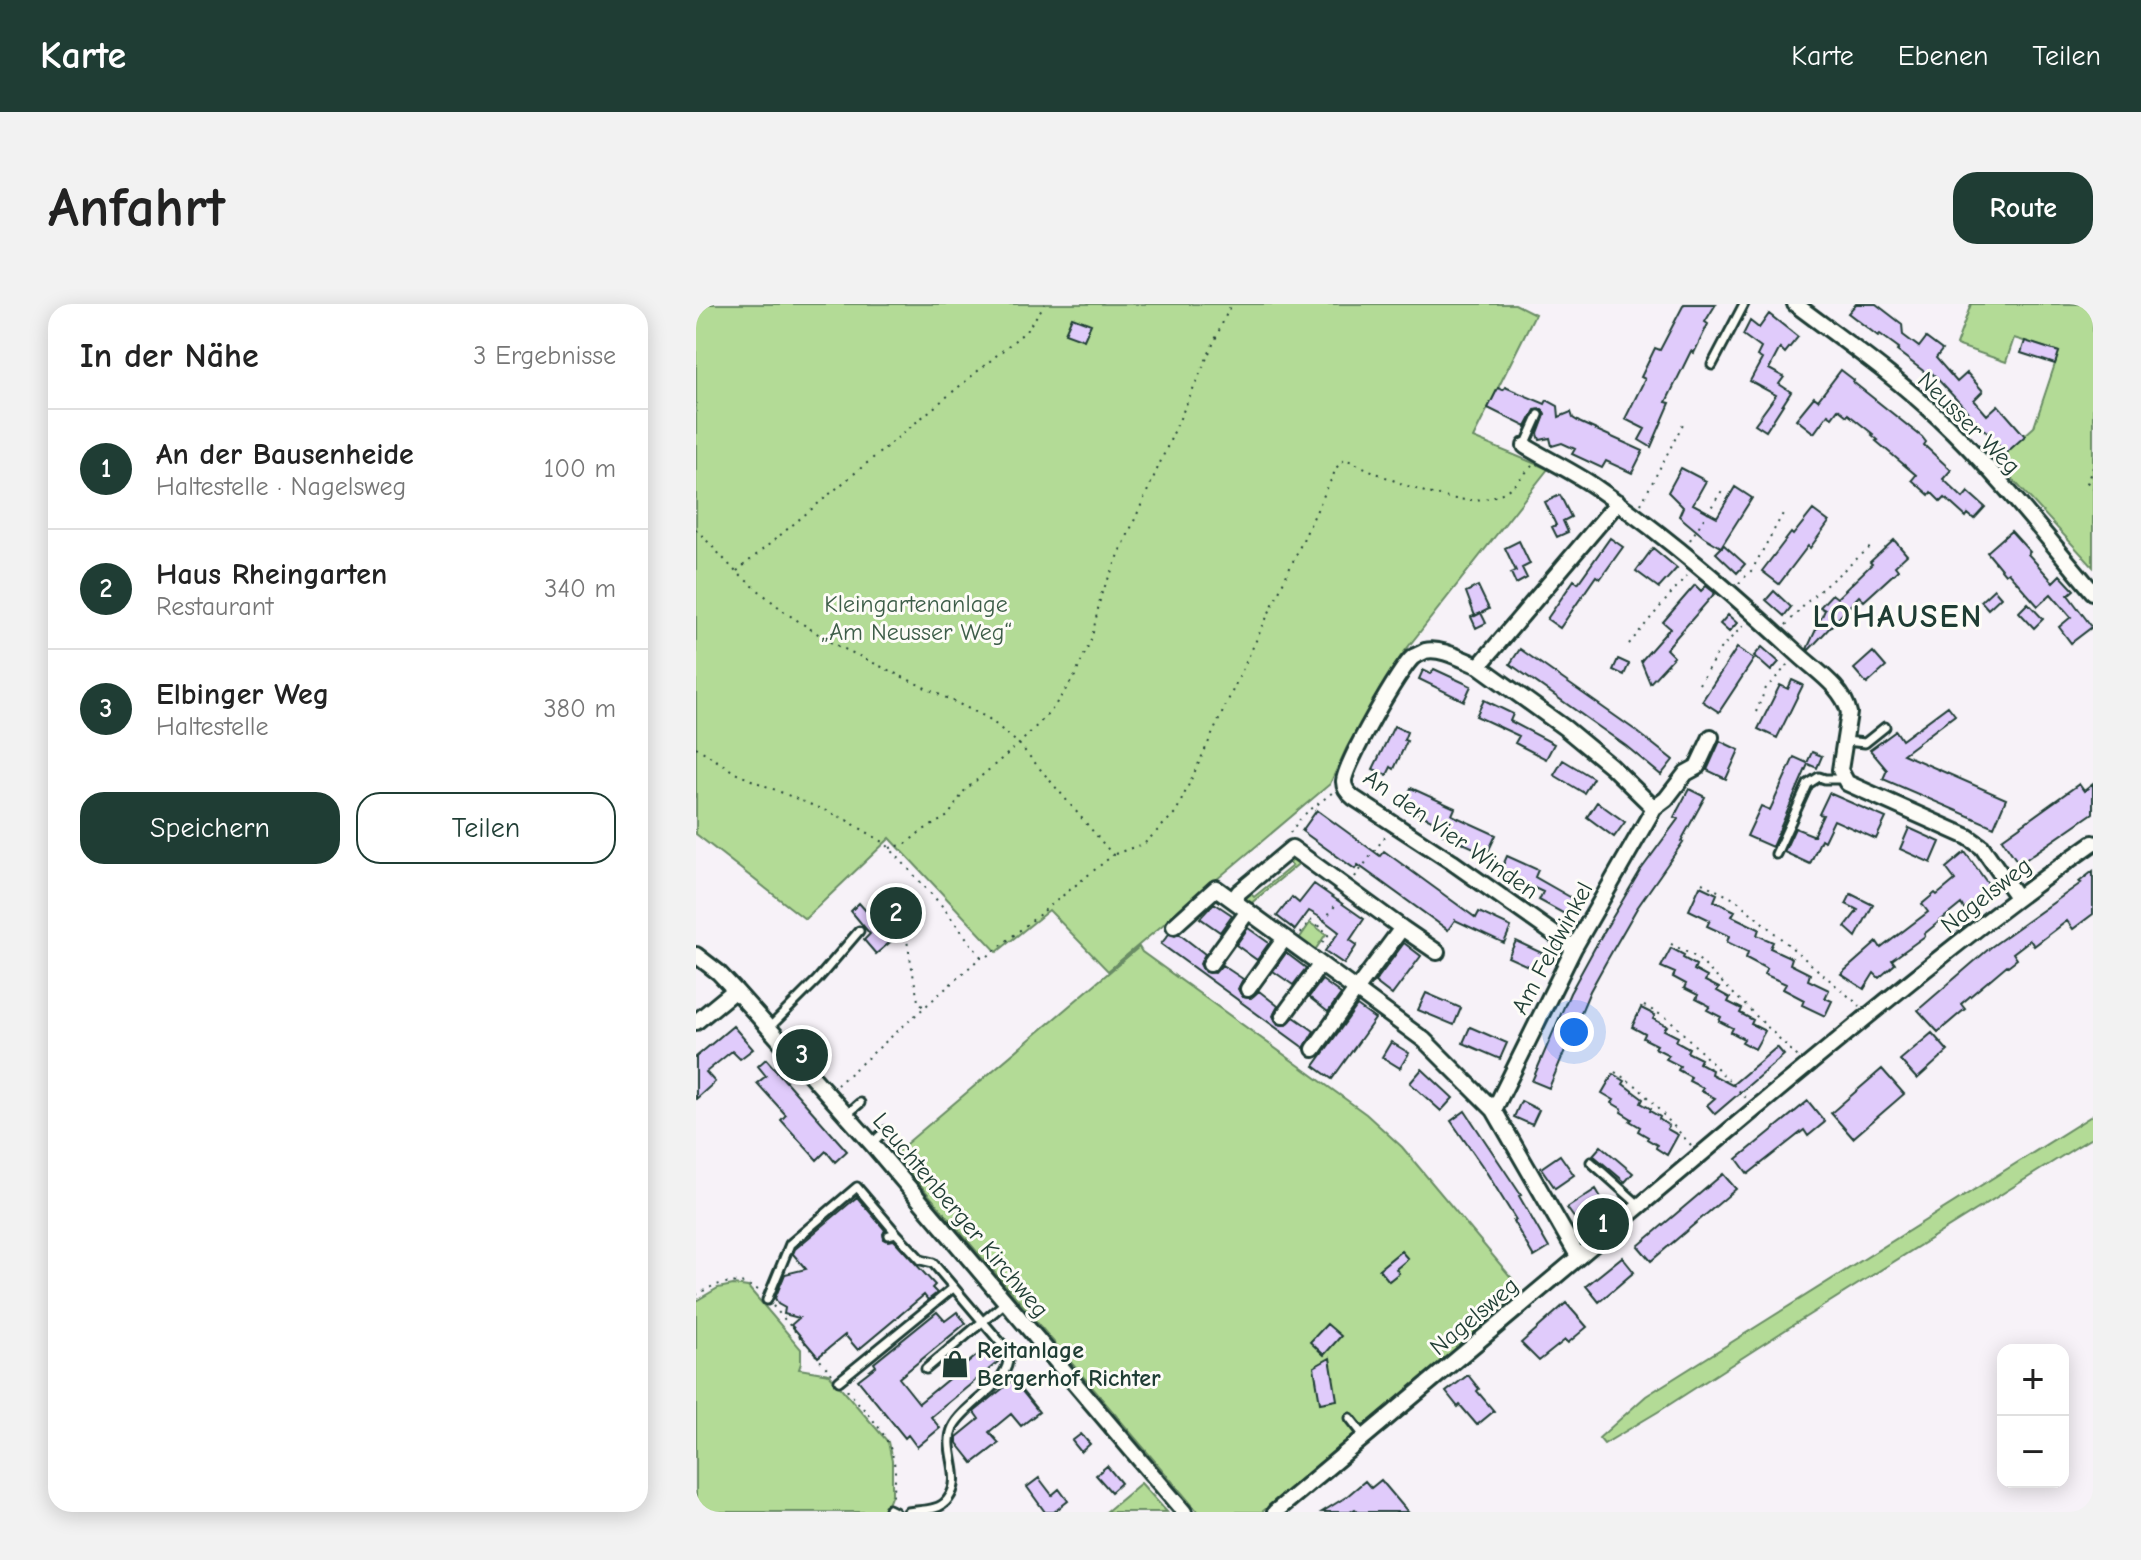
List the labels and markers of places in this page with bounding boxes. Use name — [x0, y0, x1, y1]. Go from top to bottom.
pin: 2 — [870, 883, 922, 943]
pin: 3 — [776, 1025, 828, 1085]
pin: 1 — [1577, 1194, 1629, 1254]
place label: Reitanlage Bergerhof Richter — [977, 1336, 1161, 1392]
shop icon: Reitanlage Bergerhof Richter — [940, 1349, 970, 1379]

